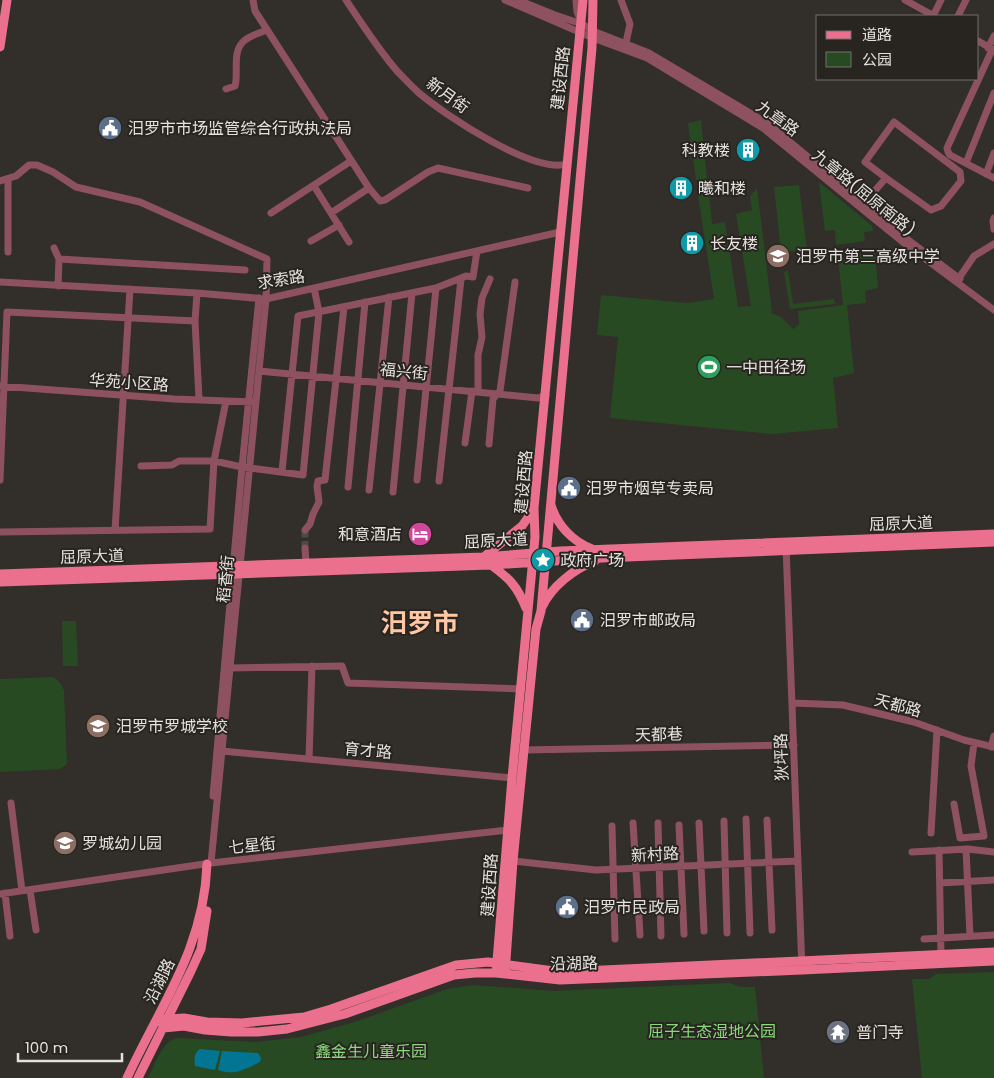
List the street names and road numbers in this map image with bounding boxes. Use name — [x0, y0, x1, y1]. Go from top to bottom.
street label: 建设西路 — [546, 45, 575, 111]
street label: 新月街 — [422, 72, 474, 119]
street label: 九章路 — [752, 95, 804, 142]
street label: 九章路(屈原南路) — [807, 144, 920, 241]
street label: 求索路 — [256, 264, 307, 295]
street label: 福兴街 — [379, 358, 429, 385]
street label: 华苑小区路 — [88, 368, 170, 397]
street label: 建设西路 — [509, 449, 538, 515]
street label: 屈原大道 — [869, 511, 933, 536]
street label: 屈原大道 — [463, 527, 529, 554]
street label: 屈原大道 — [60, 544, 124, 569]
street label: 稻香街 — [212, 554, 239, 604]
street label: 天都路 — [872, 688, 924, 723]
street label: 天都巷 — [635, 723, 683, 746]
street label: 狄坪路 — [769, 733, 794, 781]
street label: 育才路 — [343, 737, 393, 764]
street label: 七星街 — [227, 832, 277, 859]
street label: 新村路 — [630, 842, 680, 867]
street label: 建设西路 — [476, 852, 503, 918]
street label: 沿湖路 — [550, 952, 598, 975]
street label: 沿湖路 — [139, 955, 180, 1008]

